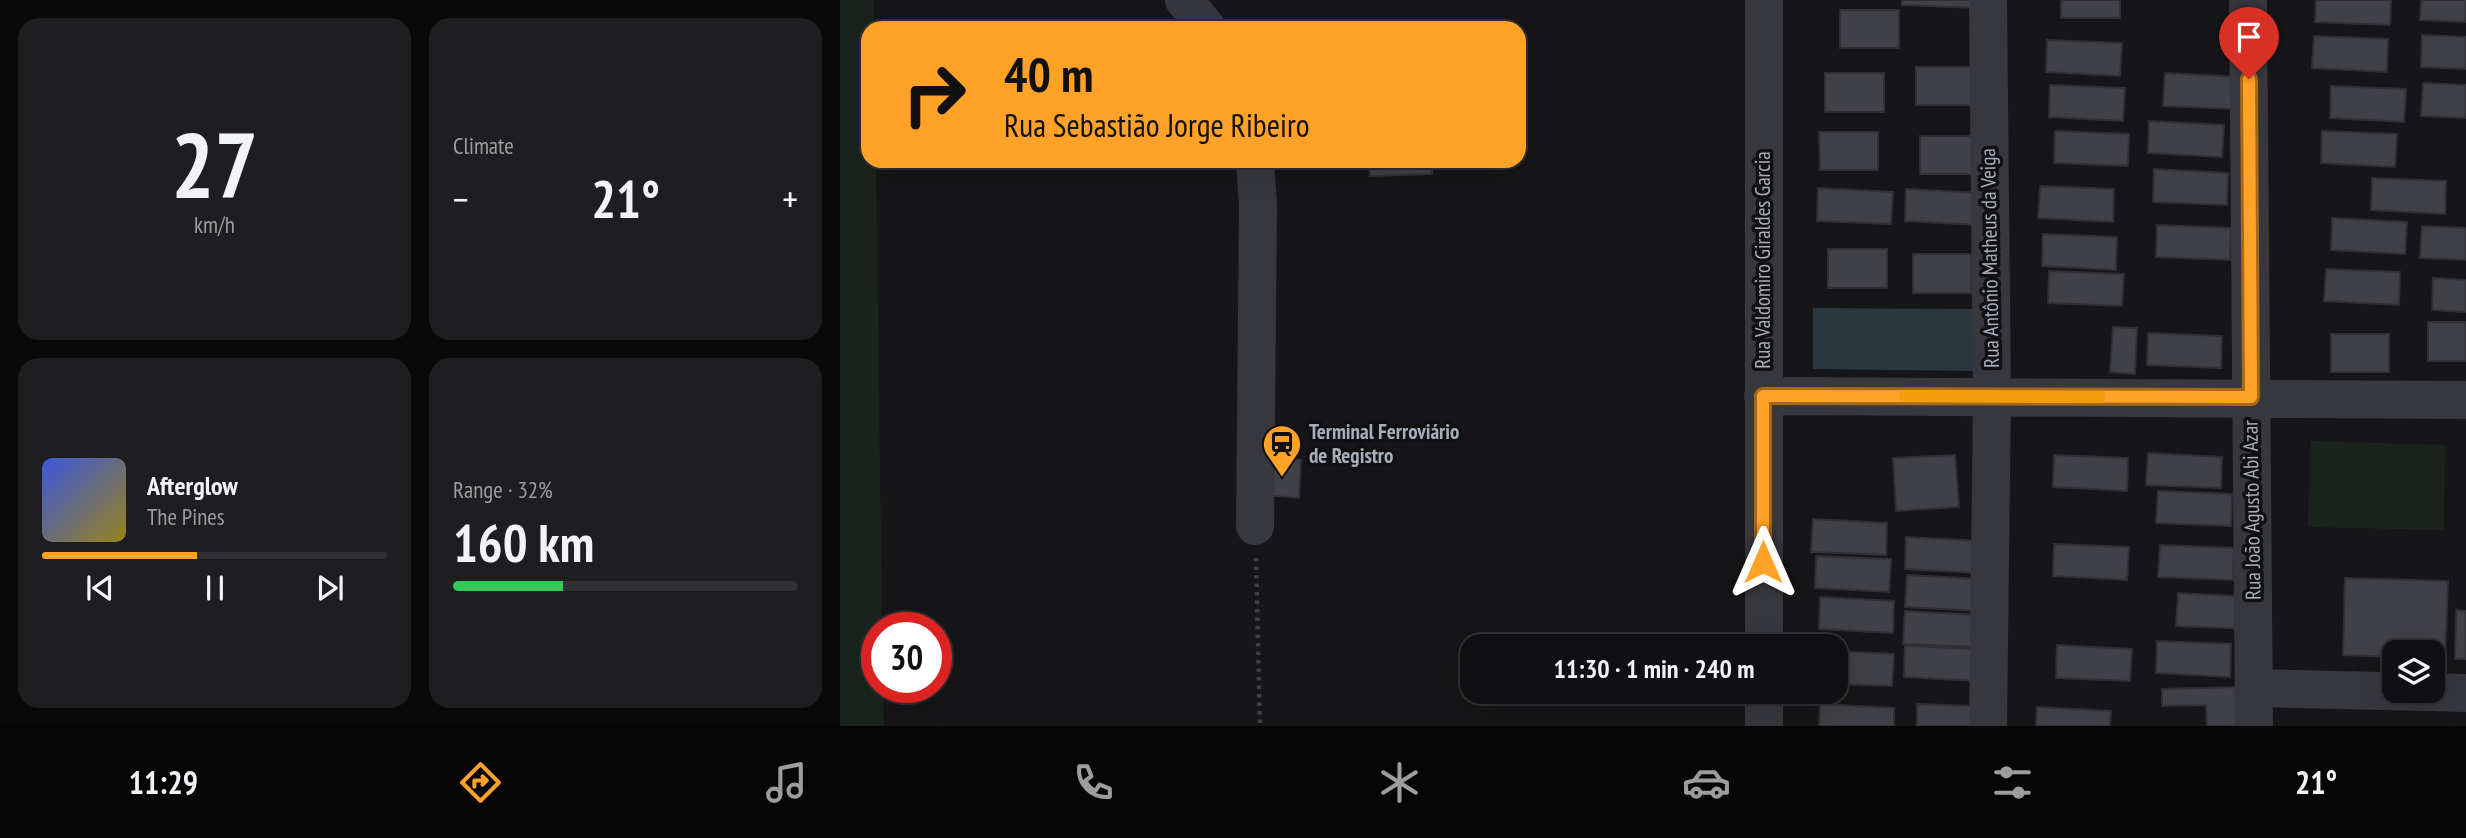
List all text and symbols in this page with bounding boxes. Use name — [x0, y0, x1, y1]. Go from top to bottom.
pin — [2219, 7, 2279, 79]
icon: arrive — [2230, 18, 2268, 56]
text: 40 m — [1004, 42, 1093, 106]
icon: right — [889, 49, 980, 140]
text: Rua Sebastião Jorge Ribeiro — [1004, 104, 1309, 146]
text: 27 — [171, 105, 258, 223]
text: Climate — [453, 131, 514, 160]
street label: Rua Antônio Matheus da Veiga — [1974, 148, 2005, 368]
street label: Rua Valdomiro Giraldes Garcia — [1749, 151, 1776, 369]
text: 21° — [591, 165, 660, 232]
text: − — [453, 174, 469, 223]
text: + — [782, 174, 798, 223]
text: km/h — [194, 210, 235, 239]
place label: Terminal Ferroviário de Registro — [1309, 418, 1459, 469]
street label: Rua João Agusto Abi Azar — [2236, 420, 2267, 600]
station icon: Terminal Ferroviário de Registro — [1261, 423, 1303, 478]
text: Afterglow — [147, 469, 238, 502]
text: Range · 32% — [453, 475, 553, 504]
text: The Pines — [147, 502, 225, 531]
text: 160 km — [453, 509, 594, 576]
position arrow — [1726, 525, 1800, 599]
icon: previous — [81, 569, 119, 607]
icon: pause — [196, 569, 234, 607]
icon: next — [311, 569, 349, 607]
speed limit sign: 30 — [861, 612, 952, 703]
map controls — [2382, 640, 2445, 703]
button: layers — [2382, 640, 2445, 703]
text: 11:30 · 1 min · 240 m — [1554, 652, 1754, 685]
icon: directions — [456, 758, 505, 807]
icon: music — [762, 758, 811, 807]
icon: phone — [1069, 758, 1118, 807]
icon: climate — [1375, 758, 1424, 807]
icon: car — [1682, 758, 1731, 807]
icon: filters — [1988, 758, 2037, 807]
text: 11:29 — [129, 761, 198, 803]
text: 21° — [2295, 761, 2337, 803]

